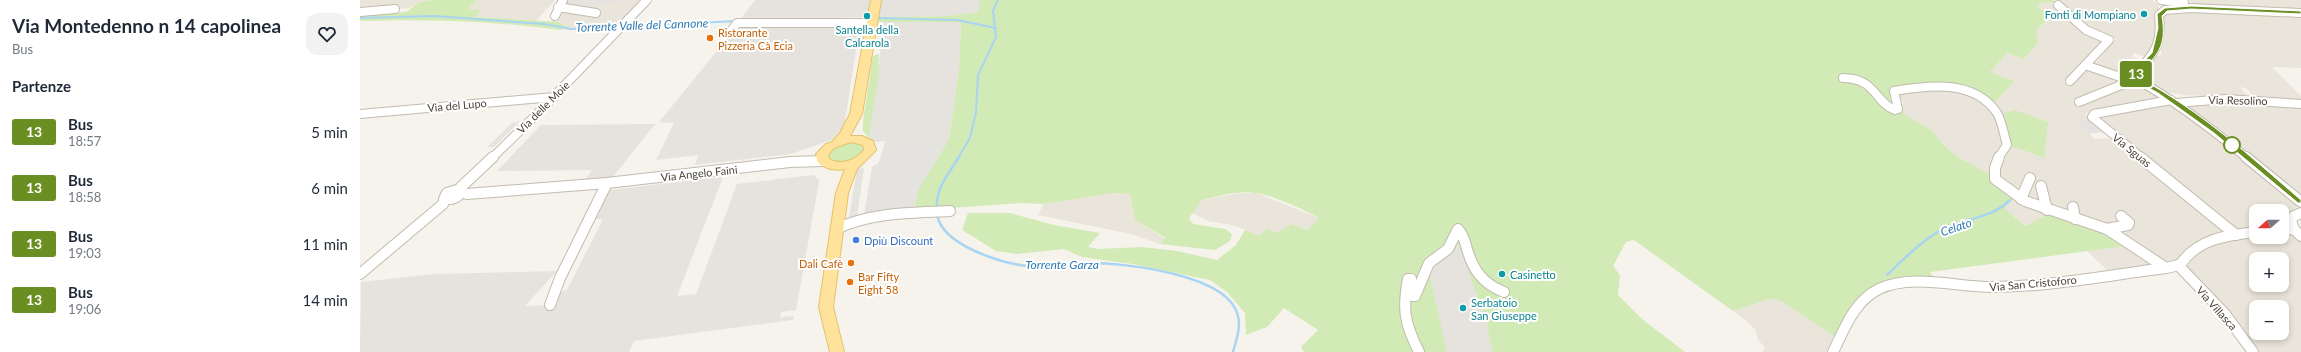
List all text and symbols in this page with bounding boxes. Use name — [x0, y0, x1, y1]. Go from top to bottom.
place label: Fonti di Mompiano — [2045, 8, 2136, 21]
marker: Fonti di Mompiano — [2139, 9, 2149, 19]
marker: Santella della Calcarola — [862, 11, 872, 21]
button: heart — [306, 13, 348, 55]
text: Via Montedenno n 14 capolinea — [12, 14, 281, 37]
water label: Torrente Valle del Cannone — [575, 15, 709, 35]
place label: Santella della Calcarola — [835, 23, 899, 49]
place label: Ristorante Pizzeria Cà Ecia — [718, 26, 793, 52]
marker: Ristorante Pizzeria Cà Ecia — [705, 33, 715, 43]
text: Bus — [12, 41, 33, 57]
line badge: 13 — [2118, 61, 2154, 87]
text: 13 — [2128, 65, 2144, 82]
text: Partenze — [12, 77, 71, 95]
street label: Via delle Moie — [514, 78, 572, 136]
street label: Via Resolino — [2208, 93, 2268, 107]
street label: Via del Lupo — [427, 96, 487, 114]
text: Bus — [68, 115, 93, 133]
text: 13 — [26, 123, 42, 140]
text: 5 min — [311, 123, 348, 141]
street label: Via Sguas — [2110, 130, 2154, 170]
text: 18:57 — [68, 133, 101, 149]
unlabelled marker — [2223, 136, 2241, 154]
street label: Via Angelo Faini — [660, 162, 738, 183]
text: Bus — [68, 171, 93, 189]
text: 13 — [26, 179, 42, 196]
text: 6 min — [311, 179, 348, 197]
text: 18:58 — [68, 189, 101, 205]
north arrow — [2249, 204, 2289, 244]
map controls — [2249, 204, 2289, 340]
water label: Celato — [1938, 215, 1974, 239]
text: Bus — [68, 227, 93, 245]
place label: Dpiù Discount — [864, 234, 933, 247]
text: 13 — [26, 235, 42, 252]
text: 11 min — [302, 235, 348, 253]
marker: Dpiù Discount — [851, 235, 861, 245]
text: 19:03 — [68, 245, 101, 261]
button: + — [2249, 252, 2289, 292]
place label: Dali Cafè — [799, 257, 843, 270]
water label: Torrente Garza — [1025, 257, 1099, 272]
marker: Dali Cafè — [846, 258, 856, 268]
place label: Casinetto — [1510, 268, 1556, 281]
marker: Casinetto — [1497, 269, 1507, 279]
place label: Bar Fifty Eight 58 — [858, 270, 899, 296]
street label: Via San Cristoforo — [1989, 273, 2077, 293]
marker: Bar Fifty Eight 58 — [845, 277, 855, 287]
text: Bus — [68, 283, 93, 301]
street label: Via Villasca — [2194, 284, 2240, 332]
text: 13 — [26, 291, 42, 308]
text: 14 min — [302, 291, 348, 309]
place label: Serbatoio San Giuseppe — [1471, 296, 1537, 322]
button: − — [2249, 300, 2289, 340]
text: 19:06 — [68, 301, 101, 317]
marker: Serbatoio San Giuseppe — [1458, 303, 1468, 313]

